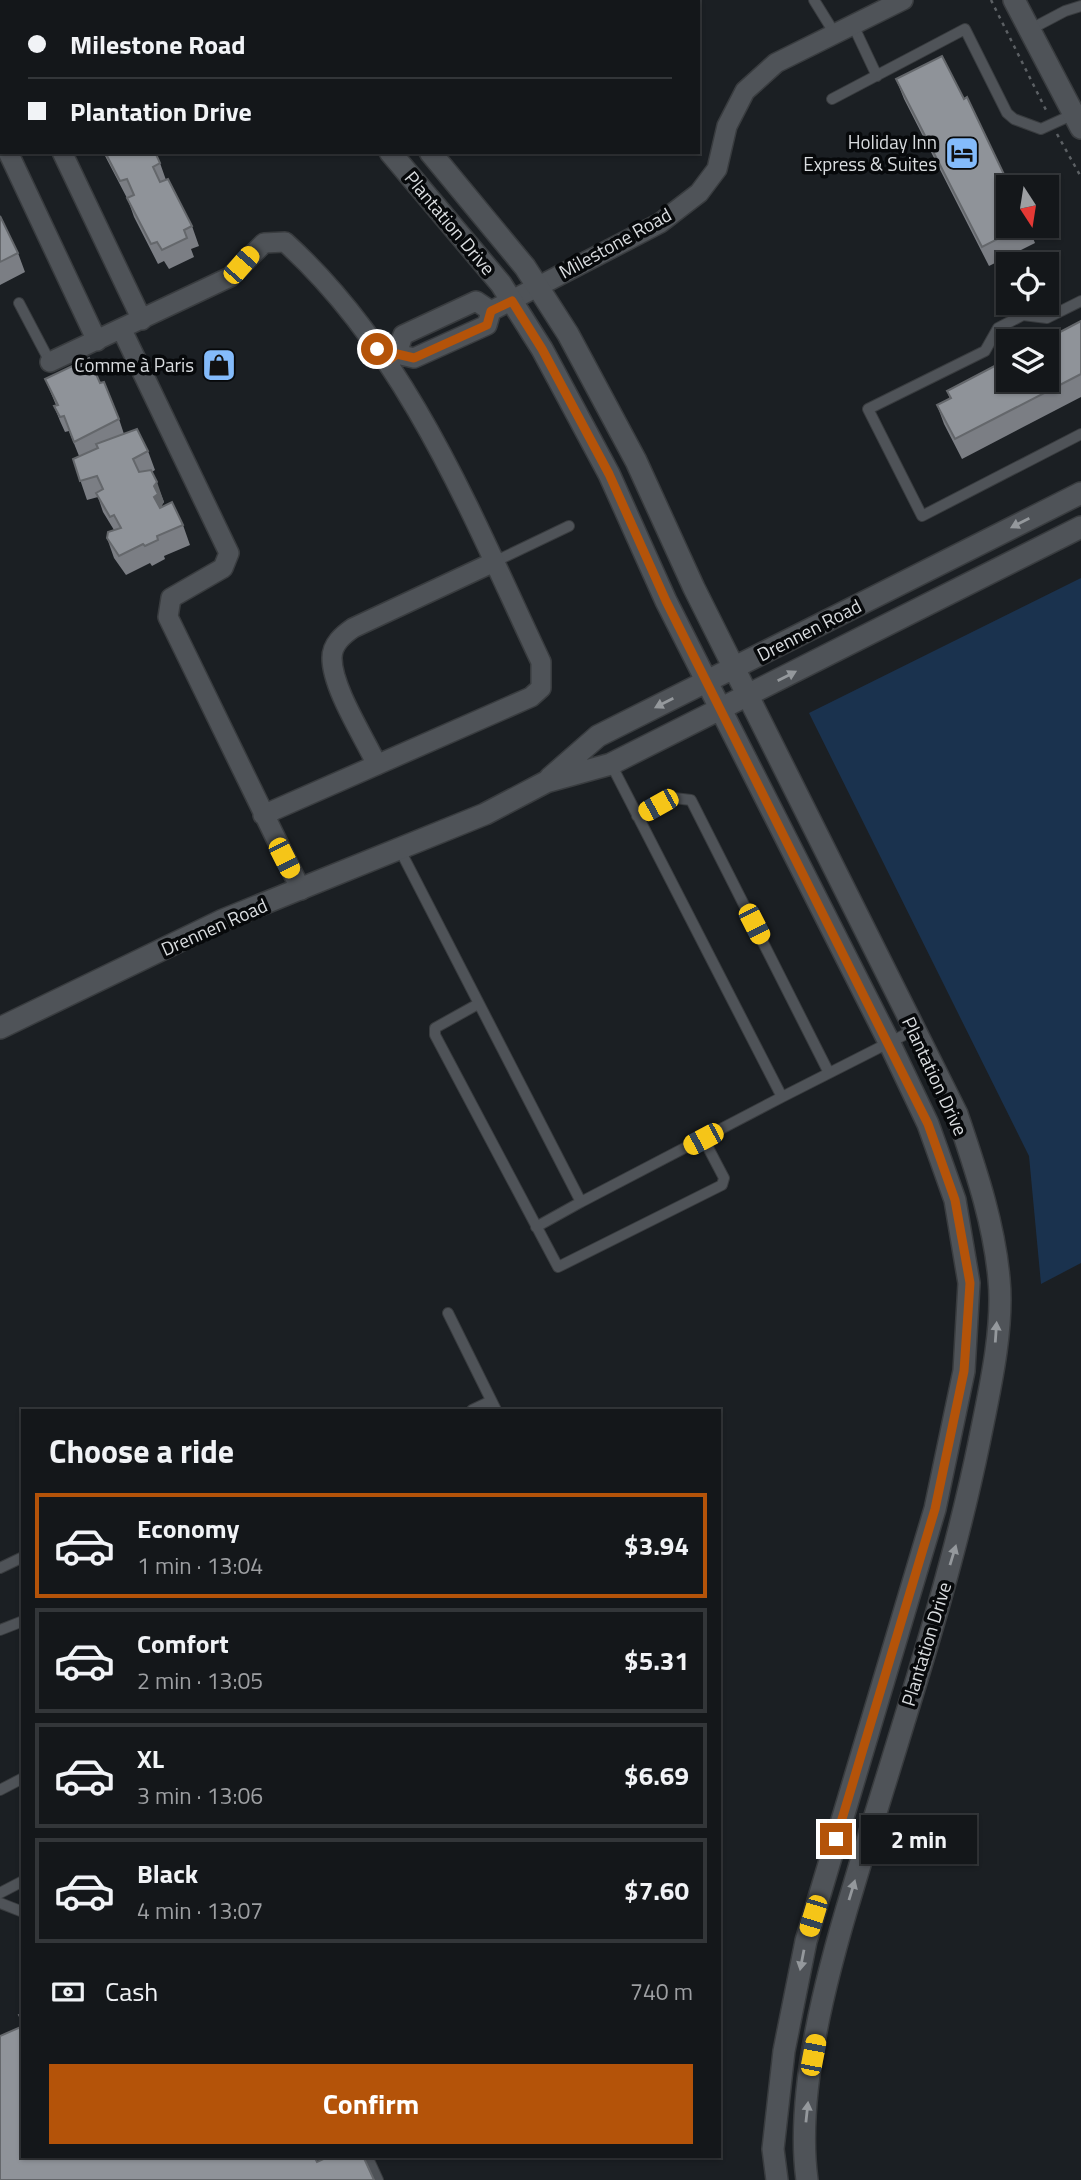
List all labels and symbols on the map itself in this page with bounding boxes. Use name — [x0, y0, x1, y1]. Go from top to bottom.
place label: Holiday Inn Express & Suites — [803, 127, 937, 178]
hotel icon: Holiday Inn Express & Suites — [943, 134, 981, 172]
street label: Plantation Drive — [398, 164, 503, 281]
north arrow — [996, 175, 1059, 238]
street label: Milestone Road — [553, 200, 676, 285]
car — [220, 242, 263, 288]
route start — [361, 333, 393, 365]
shop icon: Comme à Paris — [200, 346, 238, 384]
place label: Comme à Paris — [74, 350, 194, 379]
one-way arrow — [1010, 518, 1030, 529]
street label: Drennen Road — [752, 591, 866, 668]
one-way arrow — [777, 670, 797, 681]
one-way arrow — [654, 697, 674, 708]
car — [635, 786, 682, 824]
car — [266, 835, 303, 881]
street label: Drennen Road — [156, 890, 272, 963]
car — [736, 901, 773, 947]
street label: Plantation Drive — [895, 1012, 976, 1140]
car — [680, 1120, 727, 1158]
one-way arrow — [991, 1321, 1002, 1343]
one-way arrow — [948, 1544, 958, 1565]
street label: Plantation Drive — [893, 1578, 958, 1709]
callout: 2 min — [860, 1814, 976, 1864]
route end — [820, 1823, 852, 1855]
one-way arrow — [848, 1879, 858, 1900]
car — [797, 1893, 830, 1939]
one-way arrow — [796, 1949, 807, 1971]
car — [799, 2032, 828, 2078]
one-way arrow — [802, 2101, 813, 2123]

